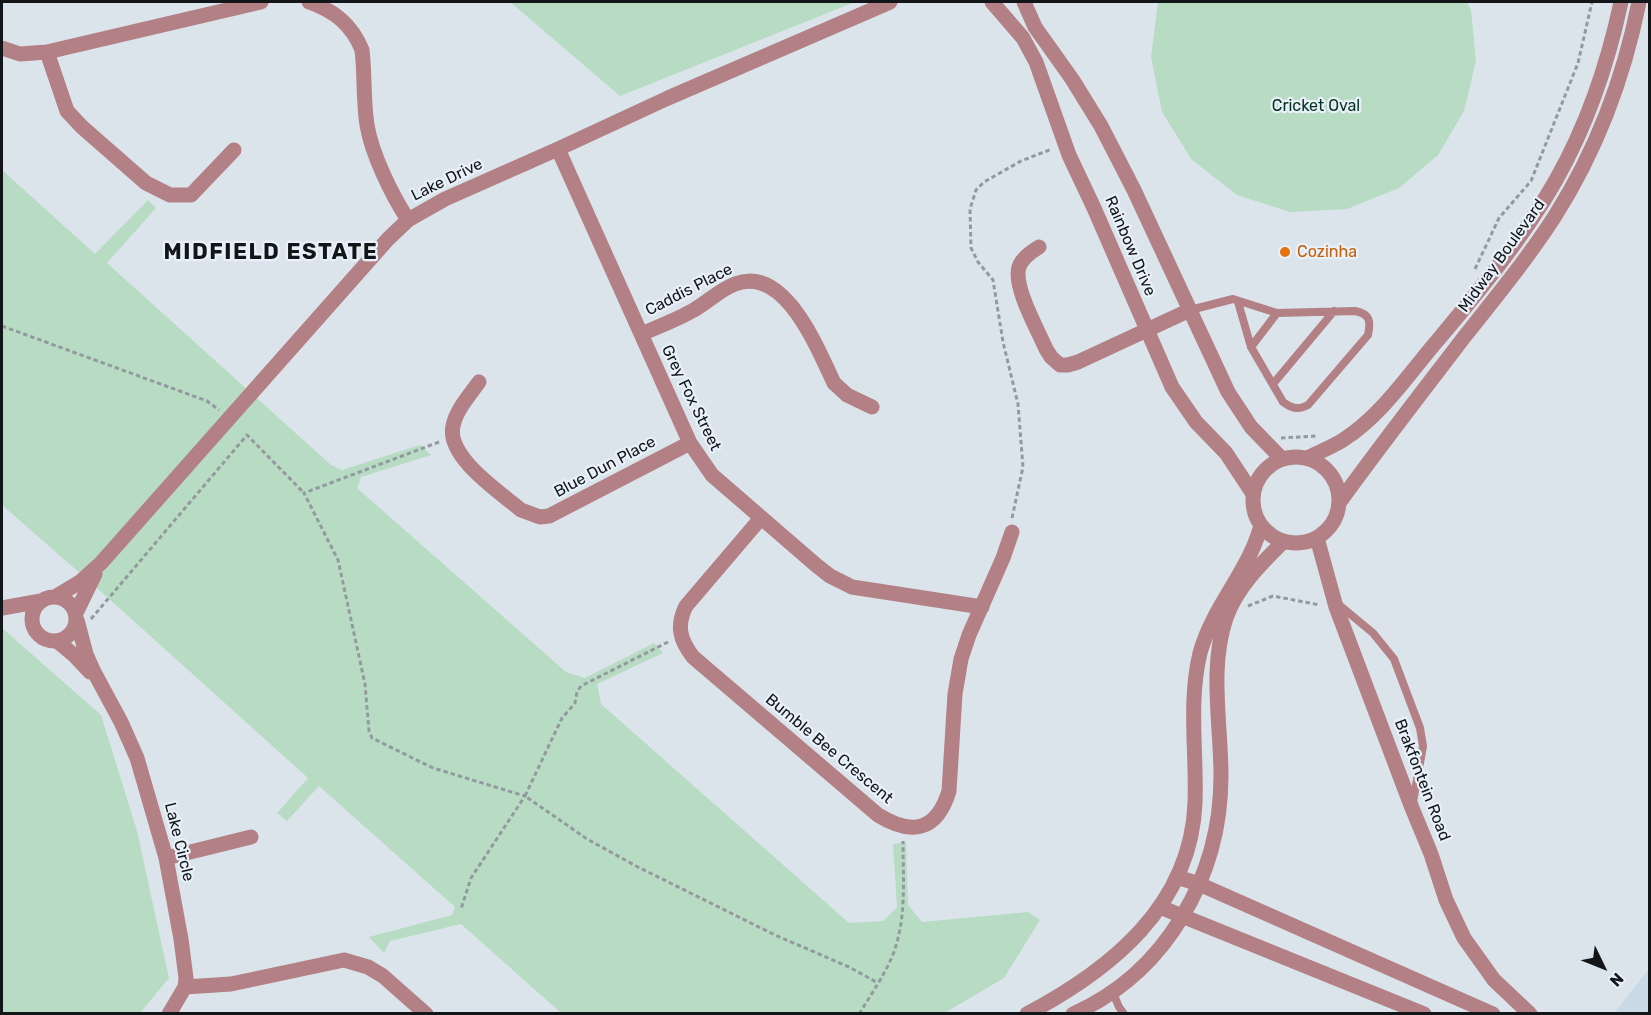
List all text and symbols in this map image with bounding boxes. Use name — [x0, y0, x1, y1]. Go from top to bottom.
park label: Cricket Oval — [1272, 96, 1360, 116]
street label: Lake Drive — [408, 154, 486, 206]
street label: Rainbow Drive — [1100, 193, 1160, 299]
street label: Midway Boulevard — [1455, 196, 1549, 316]
district label: MIDFIELD ESTATE — [164, 240, 378, 266]
place label: Cozinha — [1297, 242, 1357, 262]
marker: Cozinha — [1278, 245, 1292, 259]
street label: Caddis Place — [642, 260, 736, 320]
street label: Grey Fox Street — [657, 342, 725, 454]
street label: Blue Dun Place — [551, 432, 659, 502]
street label: Bumble Bee Crescent — [761, 690, 897, 808]
street label: Brakfontein Road — [1390, 716, 1454, 844]
street label: Lake Circle — [160, 801, 198, 883]
north arrow — [1573, 937, 1633, 997]
text: N — [1606, 969, 1627, 990]

